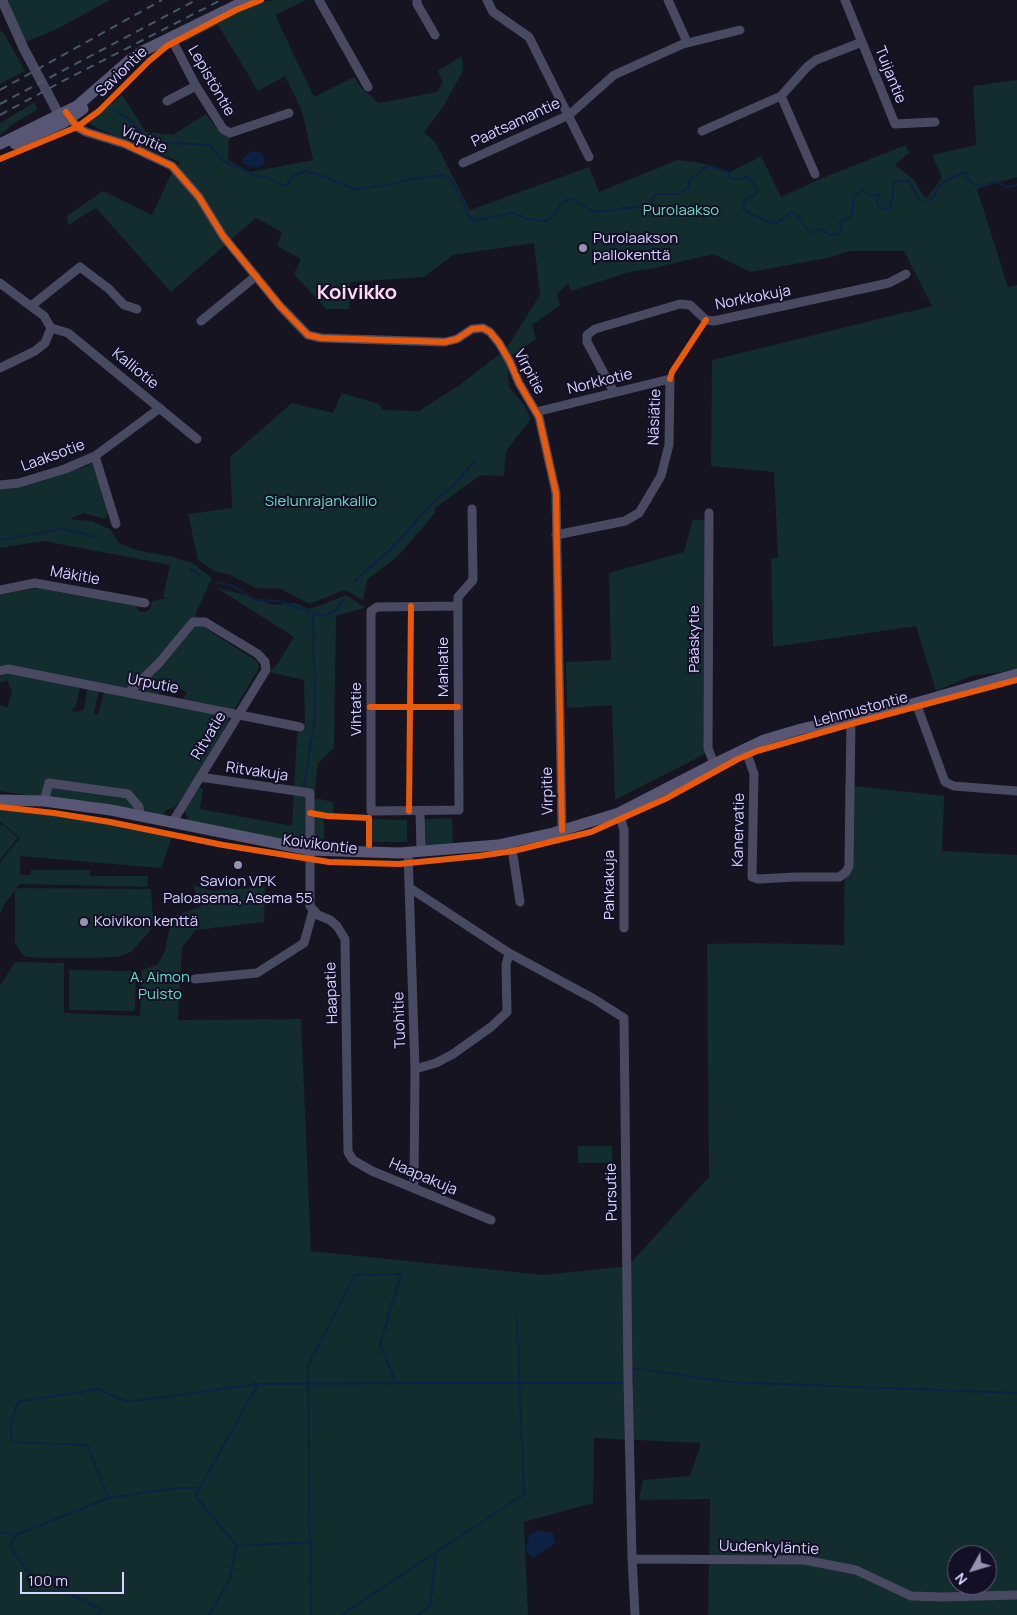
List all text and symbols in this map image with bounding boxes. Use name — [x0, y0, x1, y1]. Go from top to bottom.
street label: Saviontie — [93, 43, 151, 101]
street label: Lepistöntie — [184, 43, 238, 119]
street label: Tuijantie — [870, 44, 910, 106]
street label: Paatsamantie — [469, 95, 563, 151]
street label: Virpitie — [118, 122, 170, 158]
park label: Purolaakso — [643, 202, 719, 220]
place label: Purolaakson pallokenttä — [593, 230, 678, 265]
marker: Purolaakson pallokenttä — [577, 242, 589, 254]
district label: Koivikko — [317, 281, 397, 305]
street label: Norkkokuja — [714, 282, 792, 314]
street label: Kalliotie — [108, 345, 162, 393]
street label: Virpitie — [510, 346, 548, 398]
street label: Norkkotie — [566, 365, 634, 399]
street label: Näsiätie — [645, 388, 665, 446]
street label: Laaksotie — [19, 436, 87, 476]
park label: Sielunrajankallio — [265, 493, 377, 511]
street label: Mäkitie — [49, 563, 101, 589]
street label: Pääskytie — [686, 605, 704, 673]
street label: Mahlatie — [435, 637, 453, 697]
street label: Urputie — [126, 670, 180, 698]
street label: Vihtatie — [348, 682, 366, 736]
street label: Lehmustontie — [812, 689, 910, 731]
street label: Ritvatie — [188, 709, 230, 763]
street label: Ritvakuja — [225, 759, 289, 785]
street label: Virpitie — [539, 767, 557, 815]
street label: Kanervatie — [729, 793, 749, 867]
street label: Koivikontie — [282, 831, 358, 859]
street label: Pahkakuja — [601, 850, 619, 920]
marker: Savion VPK Paloasema, Asema 55 — [232, 859, 244, 871]
place label: Savion VPK Paloasema, Asema 55 — [163, 873, 313, 908]
place label: Koivikon kenttä — [94, 913, 198, 931]
marker: Koivikon kenttä — [78, 916, 90, 928]
street label: Haapatie — [322, 961, 342, 1025]
park label: A. Aimon Puisto — [130, 969, 190, 1004]
street label: Tuohitie — [390, 991, 410, 1049]
street label: Haapakuja — [386, 1155, 460, 1199]
street label: Pursutie — [602, 1163, 622, 1221]
street label: Uudenkyläntie — [719, 1537, 819, 1559]
north arrow — [947, 1545, 997, 1595]
scale bar — [22, 1562, 126, 1594]
text: N — [950, 1569, 971, 1589]
text: 100 m — [28, 1570, 68, 1591]

